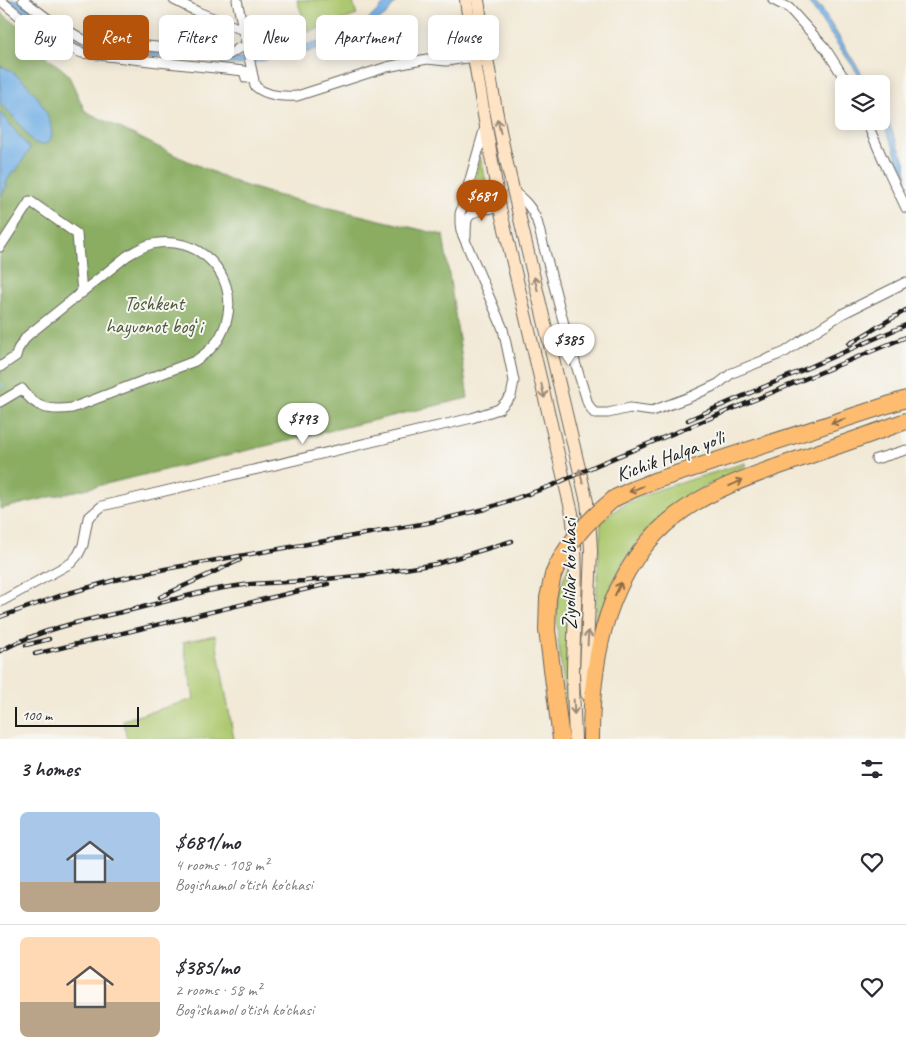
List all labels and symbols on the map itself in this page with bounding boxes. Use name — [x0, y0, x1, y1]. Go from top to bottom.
one-way arrow — [494, 118, 503, 134]
pin: $681 — [452, 180, 512, 222]
one-way arrow — [530, 277, 540, 293]
park label: Toshkent hayvonot bogʻi — [105, 291, 205, 339]
pin: $385 — [539, 324, 599, 366]
one-way arrow — [539, 382, 548, 398]
pin: $793 — [273, 402, 333, 445]
one-way arrow — [831, 417, 847, 426]
street label: Kichik Halqa yo'li — [613, 424, 730, 487]
one-way arrow — [576, 469, 585, 485]
one-way arrow — [728, 478, 743, 488]
one-way arrow — [629, 484, 644, 494]
street label: Ziyolilar ko'chasi — [557, 516, 582, 630]
one-way arrow — [614, 582, 624, 597]
one-way arrow — [583, 630, 592, 646]
one-way arrow — [569, 699, 579, 715]
scale bar — [15, 704, 139, 727]

